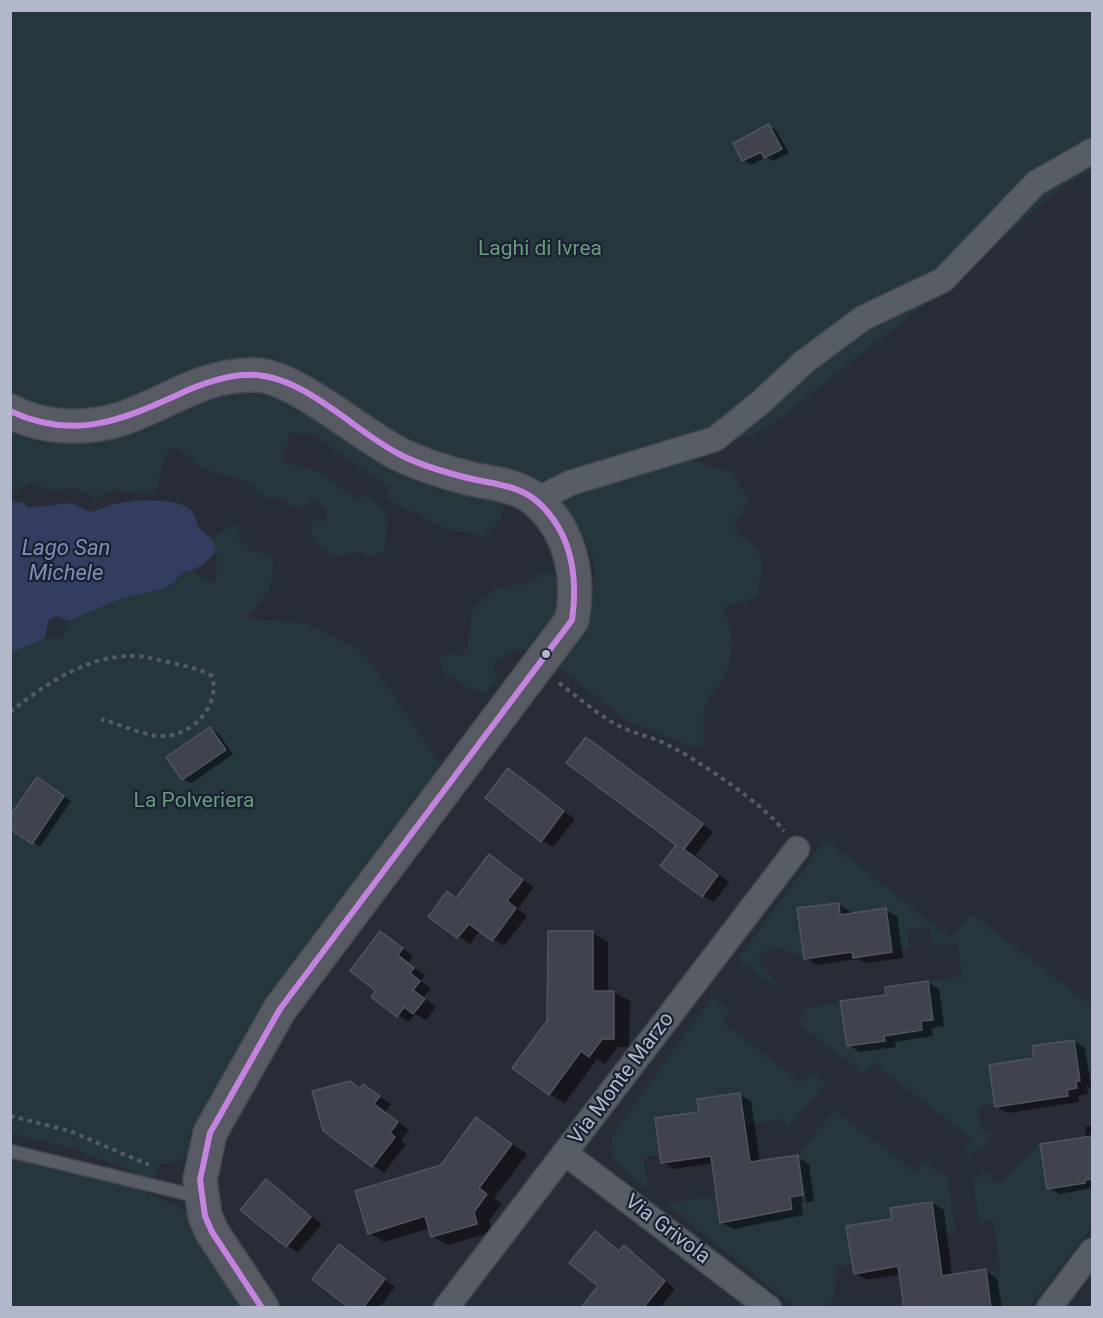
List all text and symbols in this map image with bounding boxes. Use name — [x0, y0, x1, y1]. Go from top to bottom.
park label: Laghi di Ivrea — [478, 237, 602, 263]
water label: Lago San Michele — [22, 536, 110, 588]
unlabelled marker — [540, 648, 552, 660]
park label: La Polveriera — [134, 789, 254, 815]
street label: Via Monte Marzo — [564, 1008, 680, 1150]
street label: Via Grivola — [619, 1190, 715, 1270]

